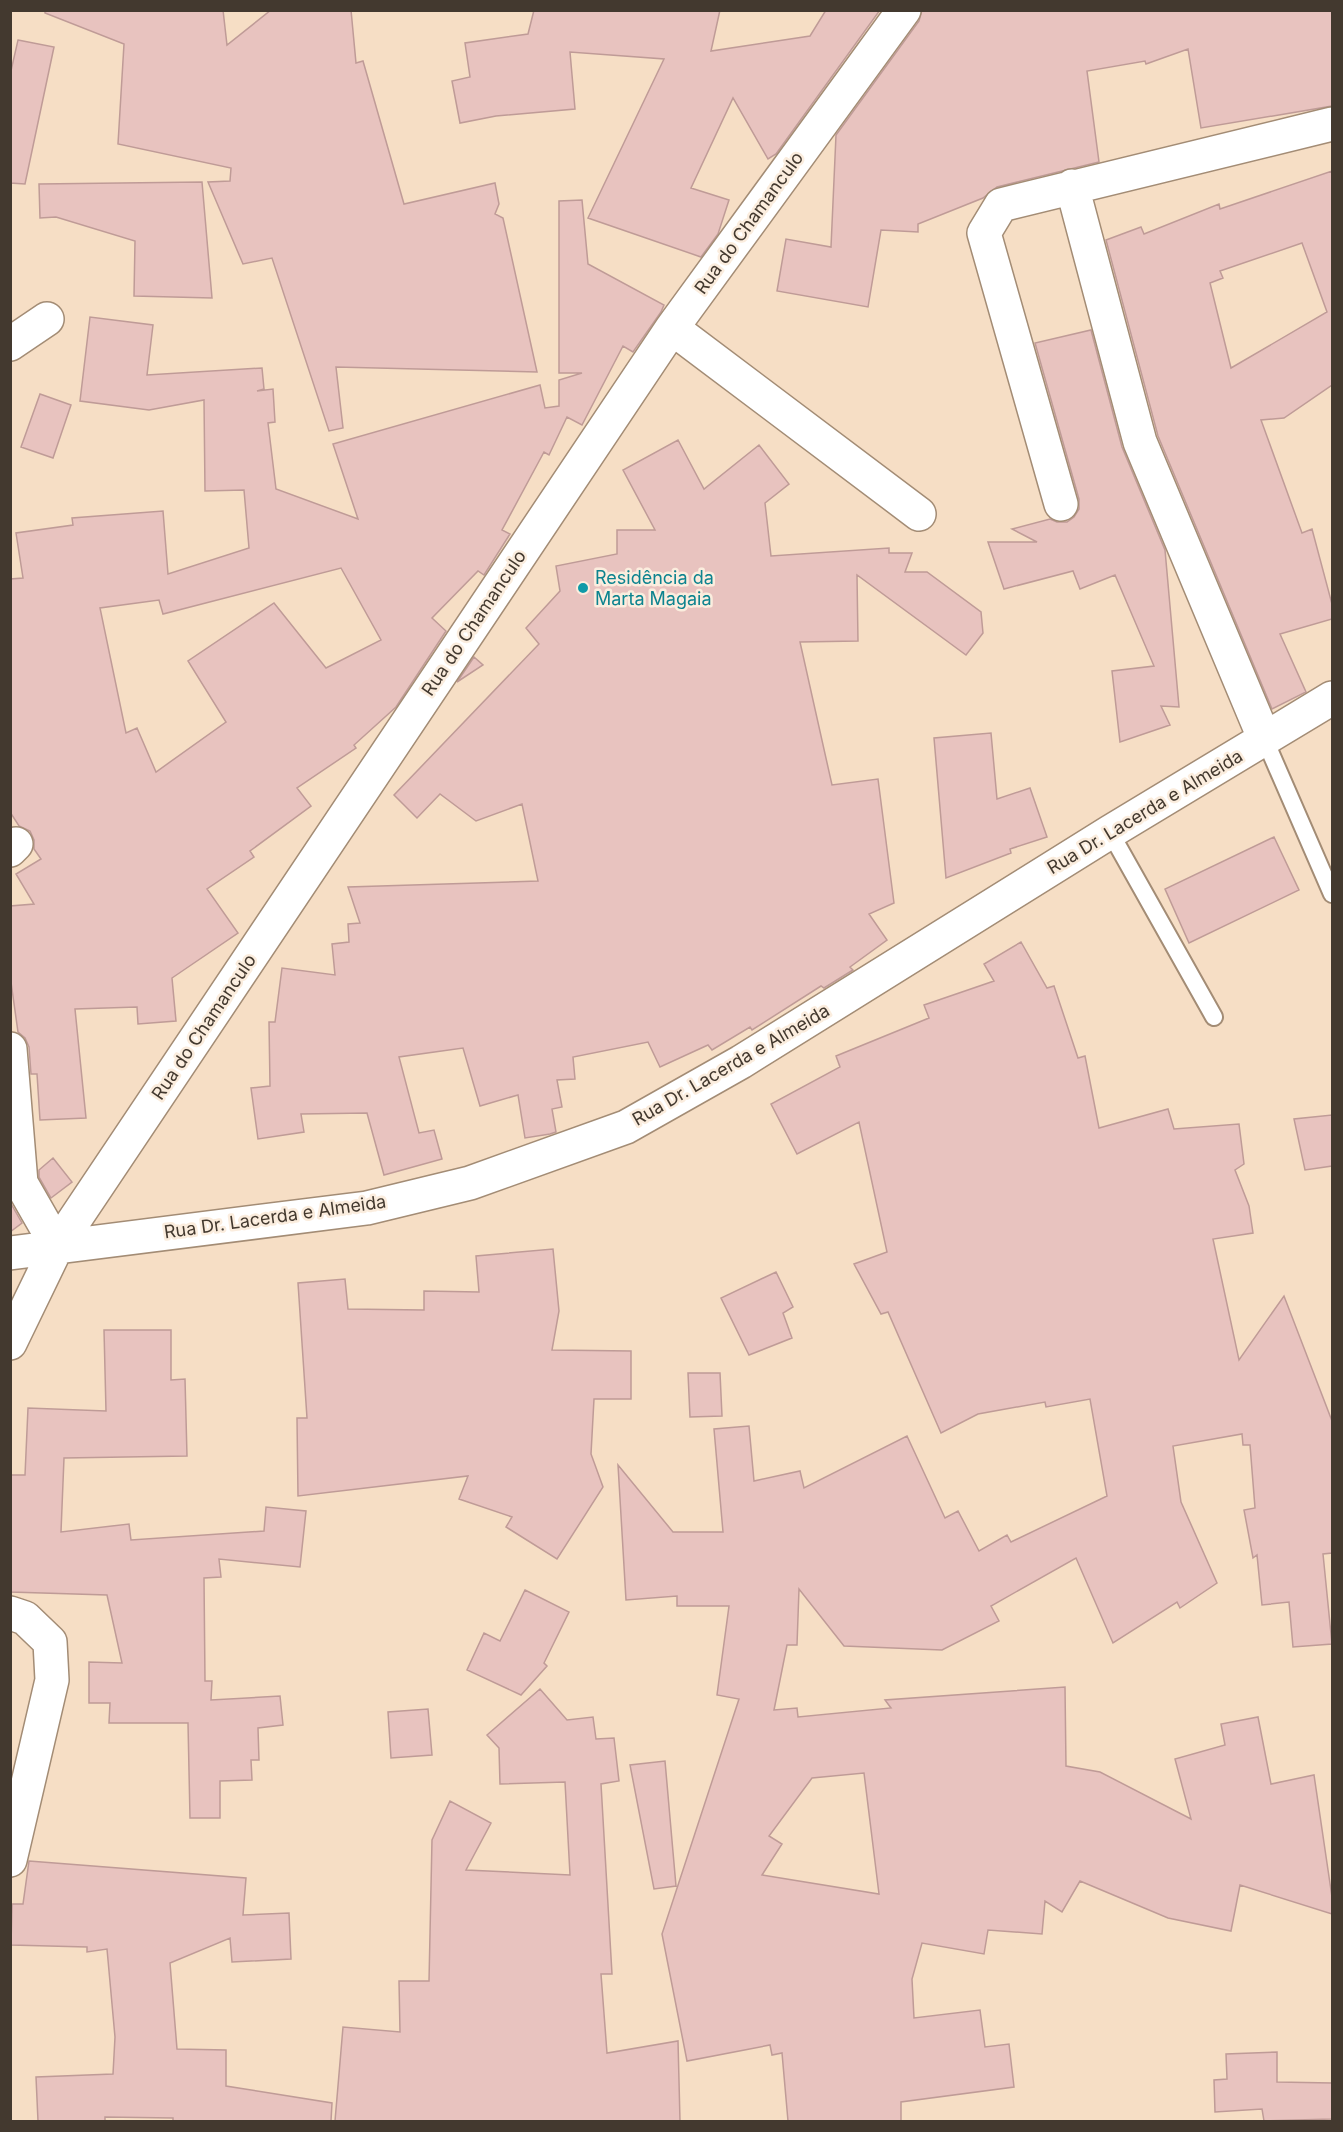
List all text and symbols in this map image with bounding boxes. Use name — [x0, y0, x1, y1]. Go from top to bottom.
street label: Rua do Chamanculo — [690, 147, 807, 298]
street label: Rua do Chamanculo — [417, 546, 530, 699]
place label: Residência da Marta Magaia — [595, 567, 714, 609]
marker: Residência da Marta Magaia — [576, 581, 590, 595]
street label: Rua Dr. Lacerda e Almeida — [1043, 745, 1246, 878]
street label: Rua do Chamanculo — [147, 950, 260, 1103]
street label: Rua Dr. Lacerda e Almeida — [628, 999, 833, 1130]
street label: Rua Dr. Lacerda e Almeida — [163, 1191, 387, 1242]

